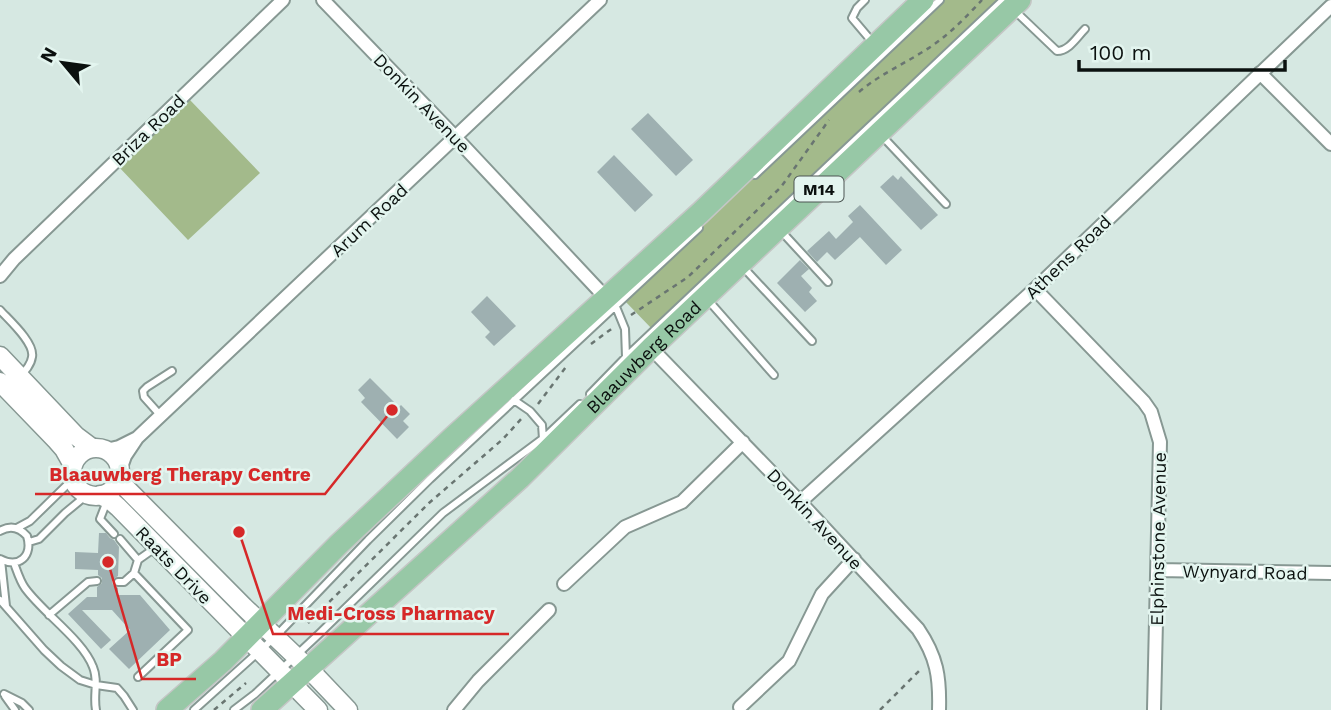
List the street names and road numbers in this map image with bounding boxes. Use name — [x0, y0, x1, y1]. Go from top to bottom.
street label: Donkin Avenue — [369, 49, 475, 157]
street label: Briza Road — [107, 90, 189, 170]
road number: M14 — [794, 176, 844, 202]
street label: Arum Road — [326, 179, 412, 261]
street label: Athens Road — [1021, 211, 1115, 303]
street label: Blaauwberg Road — [581, 296, 705, 417]
street label: Elphinstone Avenue — [1146, 452, 1170, 626]
street label: Donkin Avenue — [763, 464, 867, 574]
street label: Raats Drive — [132, 522, 216, 608]
street label: Wynyard Road — [1182, 560, 1308, 584]

